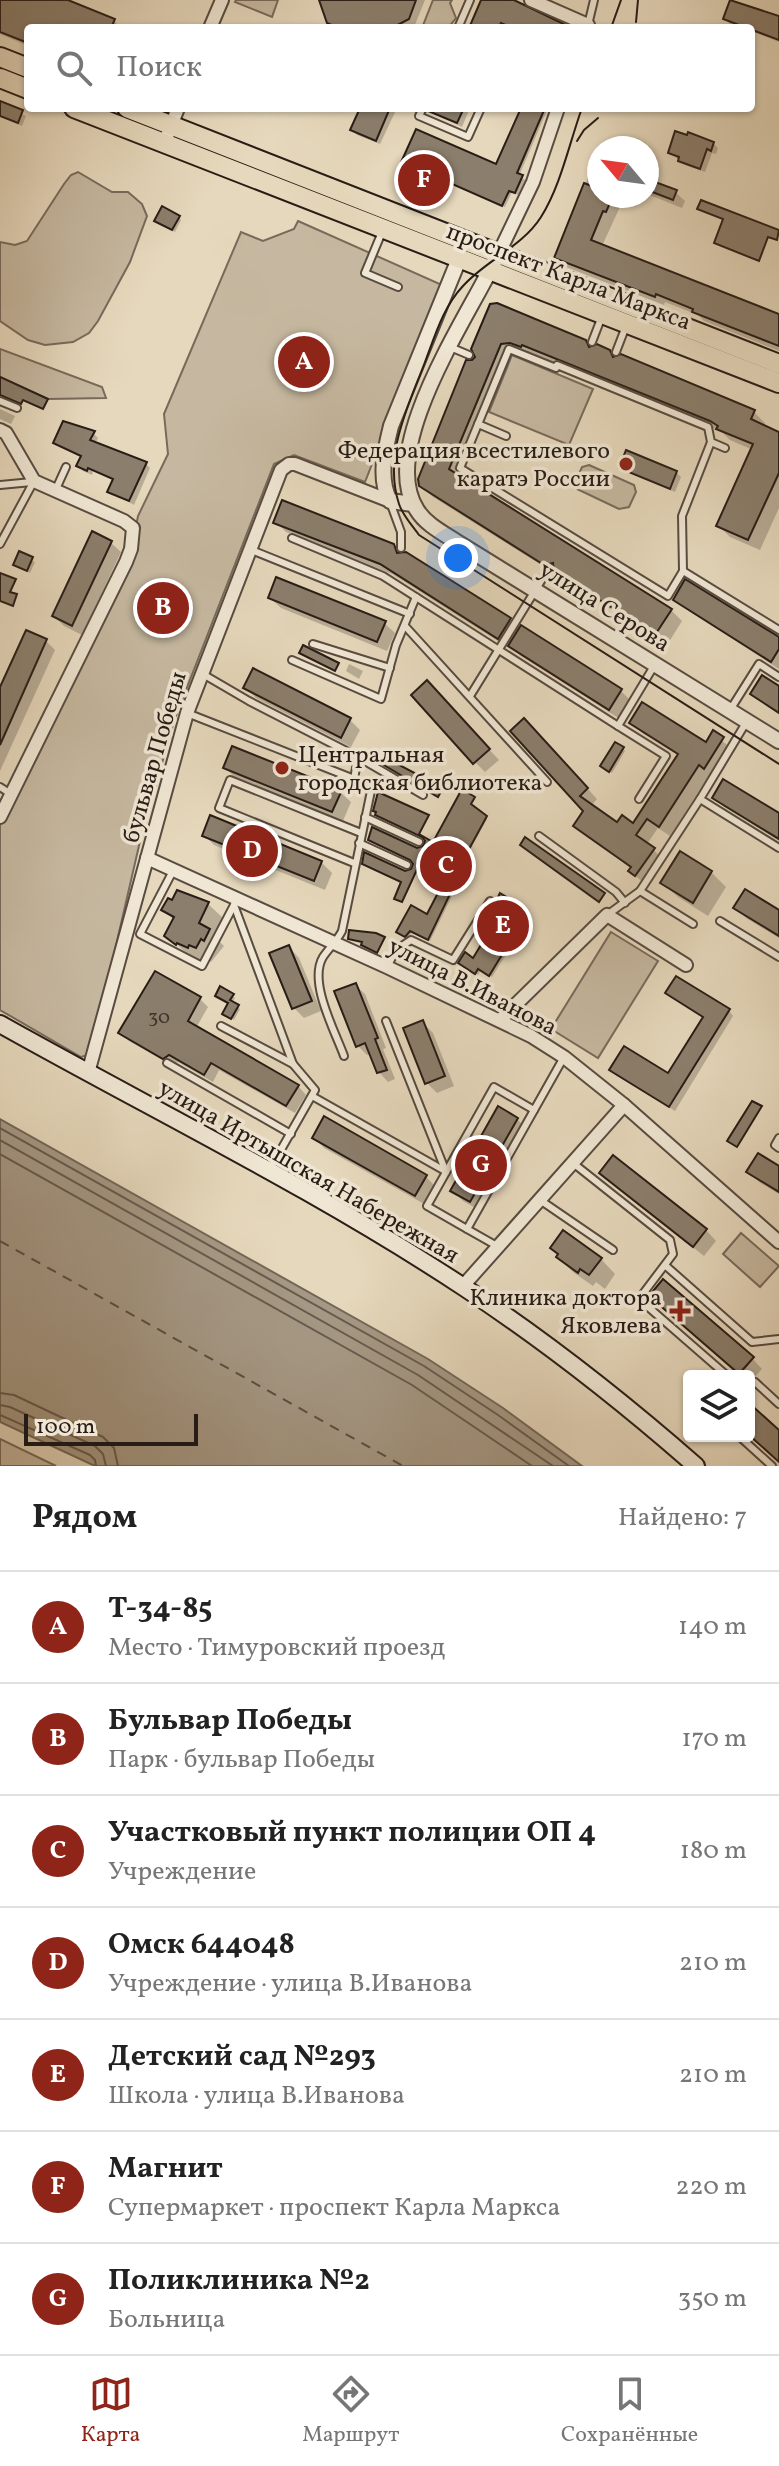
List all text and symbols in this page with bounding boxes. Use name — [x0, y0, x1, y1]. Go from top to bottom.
search box — [24, 24, 755, 112]
icon: search — [52, 46, 96, 90]
text: Поиск — [116, 47, 202, 89]
north arrow — [587, 136, 659, 208]
pin: F — [398, 150, 450, 210]
street label: проспект Карла Маркса — [441, 215, 696, 340]
pin: A — [278, 332, 330, 392]
place label: Федерация всестилевого каратэ России — [338, 435, 610, 497]
marker: Федерация всестилевого каратэ России — [617, 455, 635, 473]
your location — [438, 538, 478, 578]
street label: улица Серова — [532, 554, 676, 662]
pin: B — [137, 578, 189, 638]
street label: бульвар Победы — [115, 668, 197, 847]
place label: Центральная городская библиотека — [298, 739, 542, 801]
marker: Центральная городская библиотека — [273, 759, 291, 777]
pin: D — [226, 821, 278, 881]
pin: C — [420, 836, 472, 896]
pin: E — [477, 896, 529, 956]
street label: улица В.Иванова — [382, 930, 563, 1045]
house number: 30 — [148, 1004, 170, 1032]
street label: улица Иртышская Набережная — [151, 1072, 465, 1273]
pin: G — [455, 1135, 507, 1195]
place label: Клиника доктора Яковлева — [470, 1282, 662, 1344]
marker: Клиника доктора Яковлева — [669, 1300, 691, 1322]
map controls — [683, 1370, 755, 1442]
button: layers — [683, 1370, 755, 1442]
scale bar — [24, 1410, 198, 1446]
text: 100 m — [36, 1412, 95, 1443]
text: Рядом — [32, 1495, 137, 1542]
text: Найдено: 7 — [618, 1500, 747, 1536]
text: Т-34-85 — [108, 1588, 213, 1630]
text: A — [49, 1609, 67, 1645]
text: 140 m — [678, 1609, 747, 1645]
text: Место · Тимуровский проезд — [108, 1630, 445, 1666]
text: Бульвар Победы — [108, 1700, 352, 1742]
text: B — [49, 1721, 67, 1757]
text: 170 m — [682, 1721, 747, 1757]
text: Парк · бульвар Победы — [108, 1742, 375, 1778]
text: Участковый пункт полиции ОП 4 — [108, 1812, 596, 1854]
text: C — [50, 1833, 66, 1869]
text: 180 m — [680, 1833, 747, 1869]
text: Учреждение — [108, 1854, 256, 1890]
text: Омск 644048 — [108, 1924, 295, 1966]
text: D — [48, 1945, 68, 1981]
text: 210 m — [679, 1945, 747, 1981]
text: Учреждение · улица В.Иванова — [108, 1966, 472, 2002]
text: Детский сад №293 — [108, 2036, 376, 2078]
text: E — [50, 2057, 66, 2093]
text: 210 m — [679, 2057, 747, 2093]
text: Школа · улица В.Иванова — [108, 2078, 405, 2114]
text: Магнит — [108, 2148, 223, 2190]
text: F — [50, 2169, 66, 2205]
text: 220 m — [675, 2169, 747, 2205]
text: Супермаркет · проспект Карла Маркса — [108, 2190, 560, 2226]
text: Поликлиника №2 — [108, 2260, 370, 2302]
text: G — [49, 2281, 67, 2317]
text: 350 m — [678, 2281, 747, 2317]
text: Больница — [108, 2302, 225, 2338]
tab: Карта — [81, 2372, 141, 2451]
tab: Маршрут — [302, 2372, 399, 2451]
tab: Сохранённые — [561, 2372, 698, 2451]

